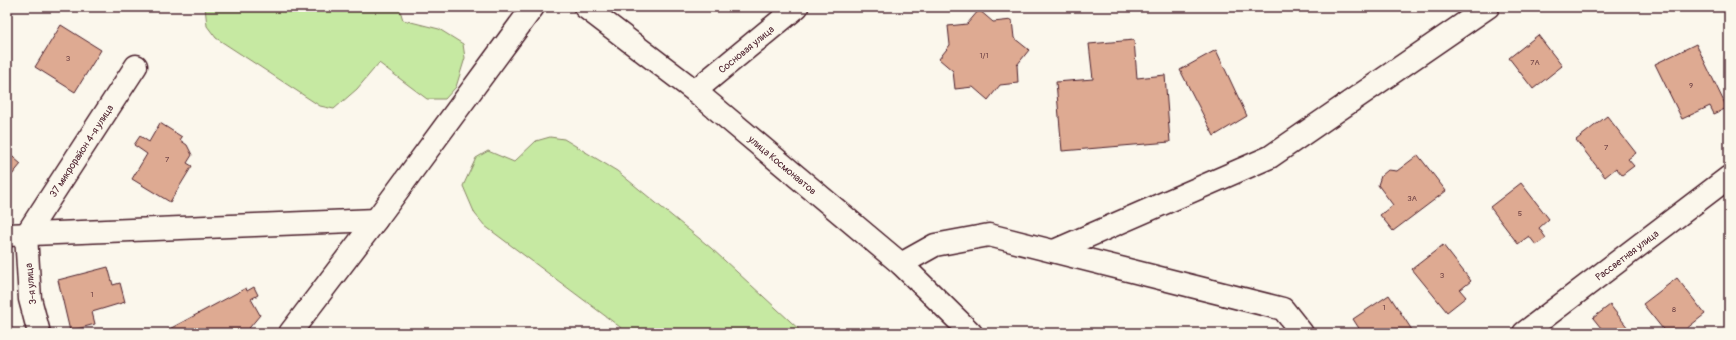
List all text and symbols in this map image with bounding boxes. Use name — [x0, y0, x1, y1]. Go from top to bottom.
street label: Сосновая улица — [716, 23, 777, 76]
house number: 1/1 — [979, 51, 989, 60]
house number: 3 — [66, 54, 71, 63]
house number: 7А — [1530, 58, 1540, 67]
house number: 9 — [1689, 81, 1693, 90]
street label: 37 микрорайон 4-я улица — [47, 102, 116, 200]
street label: улица Космонавтов — [745, 133, 819, 197]
house number: 7 — [1604, 143, 1609, 152]
house number: 7 — [165, 155, 170, 164]
house number: 3А — [1407, 194, 1417, 203]
house number: 5 — [1518, 209, 1522, 218]
street label: Рассветная улица — [1593, 228, 1661, 284]
street label: 3-я улица — [23, 262, 39, 305]
house number: 3 — [1440, 271, 1445, 280]
house number: 1 — [90, 290, 94, 299]
house number: 1 — [1382, 303, 1386, 312]
house number: 8 — [1672, 305, 1676, 314]

